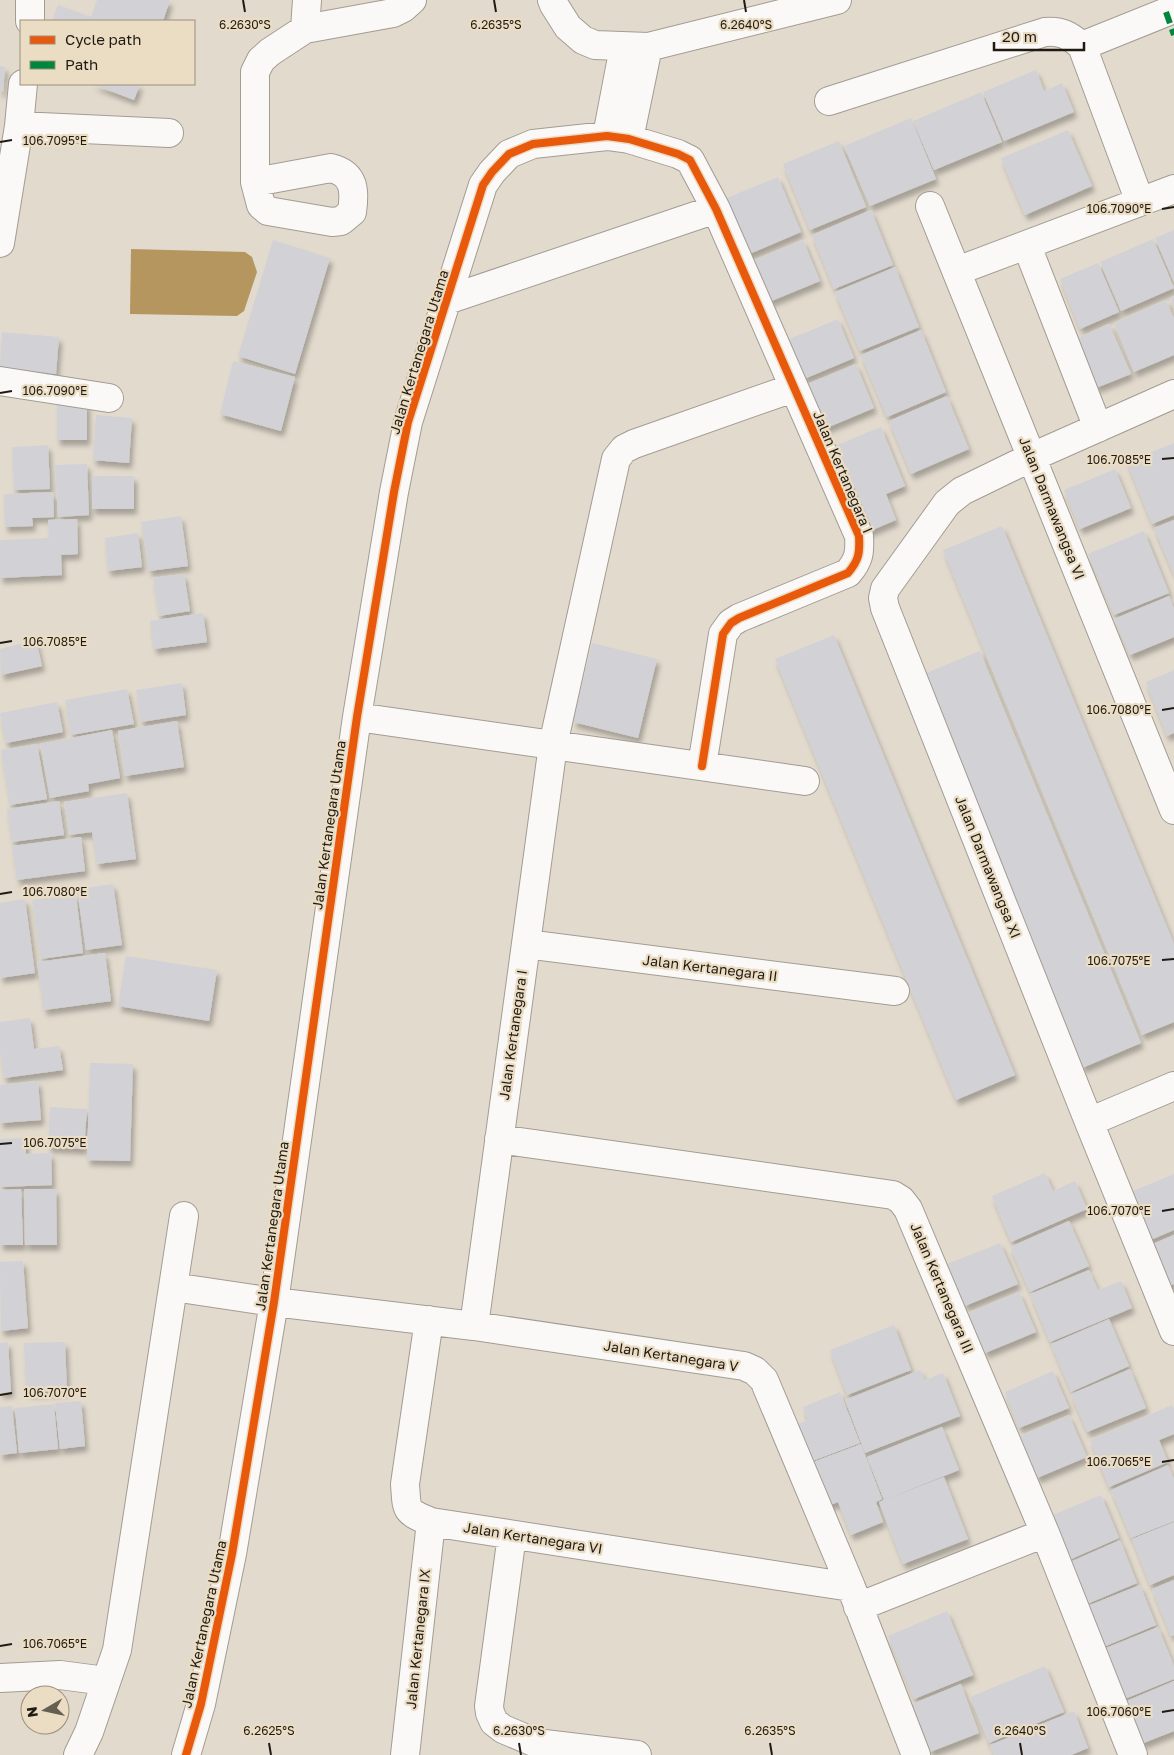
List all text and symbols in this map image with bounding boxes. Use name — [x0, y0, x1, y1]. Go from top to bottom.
text: 6.2630°S — [219, 17, 271, 32]
text: 6.2635°S — [470, 17, 522, 32]
text: 6.2640°S — [720, 17, 772, 32]
legend — [20, 20, 195, 85]
scale bar — [994, 20, 1084, 52]
text: 20 m — [1002, 27, 1037, 45]
text: Cycle path — [65, 30, 141, 48]
text: Path — [65, 55, 98, 73]
text: 106.7095°E — [23, 133, 87, 148]
text: 106.7090°E — [1087, 201, 1151, 216]
street label: Jalan Kertanegara Utama — [385, 268, 452, 436]
text: 106.7090°E — [23, 383, 87, 398]
street label: Jalan Kertanegara I — [810, 408, 877, 536]
street label: Jalan Darmawangsa VI — [1016, 434, 1089, 582]
text: 106.7085°E — [1087, 452, 1151, 467]
text: 106.7085°E — [23, 634, 87, 649]
text: 106.7080°E — [1087, 702, 1151, 717]
street label: Jalan Kertanegara Utama — [308, 739, 349, 911]
street label: Jalan Darmawangsa XI — [952, 793, 1025, 941]
text: 106.7080°E — [23, 884, 87, 899]
street label: Jalan Kertanegara II — [642, 951, 778, 984]
text: 106.7075°E — [1087, 953, 1151, 968]
street label: Jalan Kertanegara I — [495, 969, 530, 1101]
text: 106.7075°E — [23, 1135, 87, 1150]
street label: Jalan Kertanegara Utama — [251, 1140, 292, 1312]
text: 106.7070°E — [1087, 1203, 1151, 1218]
street label: Jalan Kertanegara III — [907, 1220, 978, 1356]
street label: Jalan Kertanegara V — [602, 1336, 740, 1375]
text: 106.7070°E — [23, 1385, 87, 1400]
text: 106.7065°E — [1087, 1454, 1151, 1469]
street label: Jalan Kertanegara VI — [462, 1518, 604, 1557]
street label: Jalan Kertanegara Utama — [177, 1539, 230, 1709]
street label: Jalan Kertanegara IX — [402, 1568, 433, 1710]
text: 106.7065°E — [23, 1636, 87, 1651]
north arrow — [20, 1685, 70, 1735]
text: 106.7060°E — [1087, 1704, 1151, 1719]
text: N — [22, 1706, 41, 1719]
text: 6.2625°S — [243, 1723, 295, 1738]
text: 6.2630°S — [493, 1723, 545, 1738]
text: 6.2635°S — [744, 1723, 796, 1738]
text: 6.2640°S — [994, 1723, 1046, 1738]

